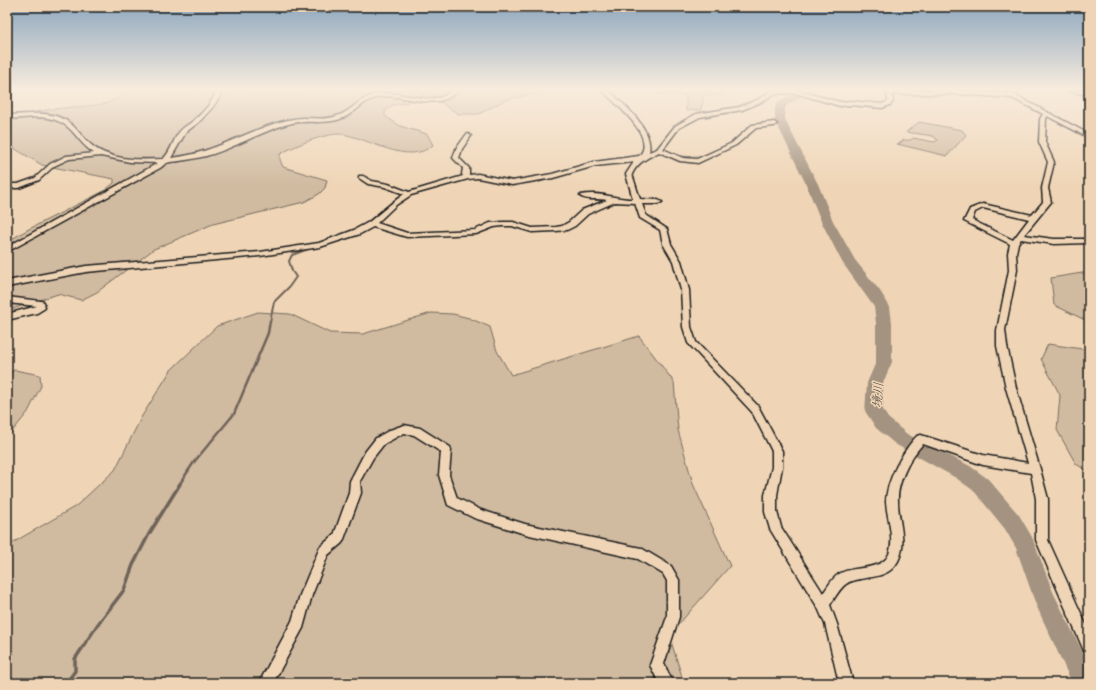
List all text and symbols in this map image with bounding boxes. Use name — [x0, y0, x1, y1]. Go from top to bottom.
water label: 境川 — [869, 382, 886, 409]

